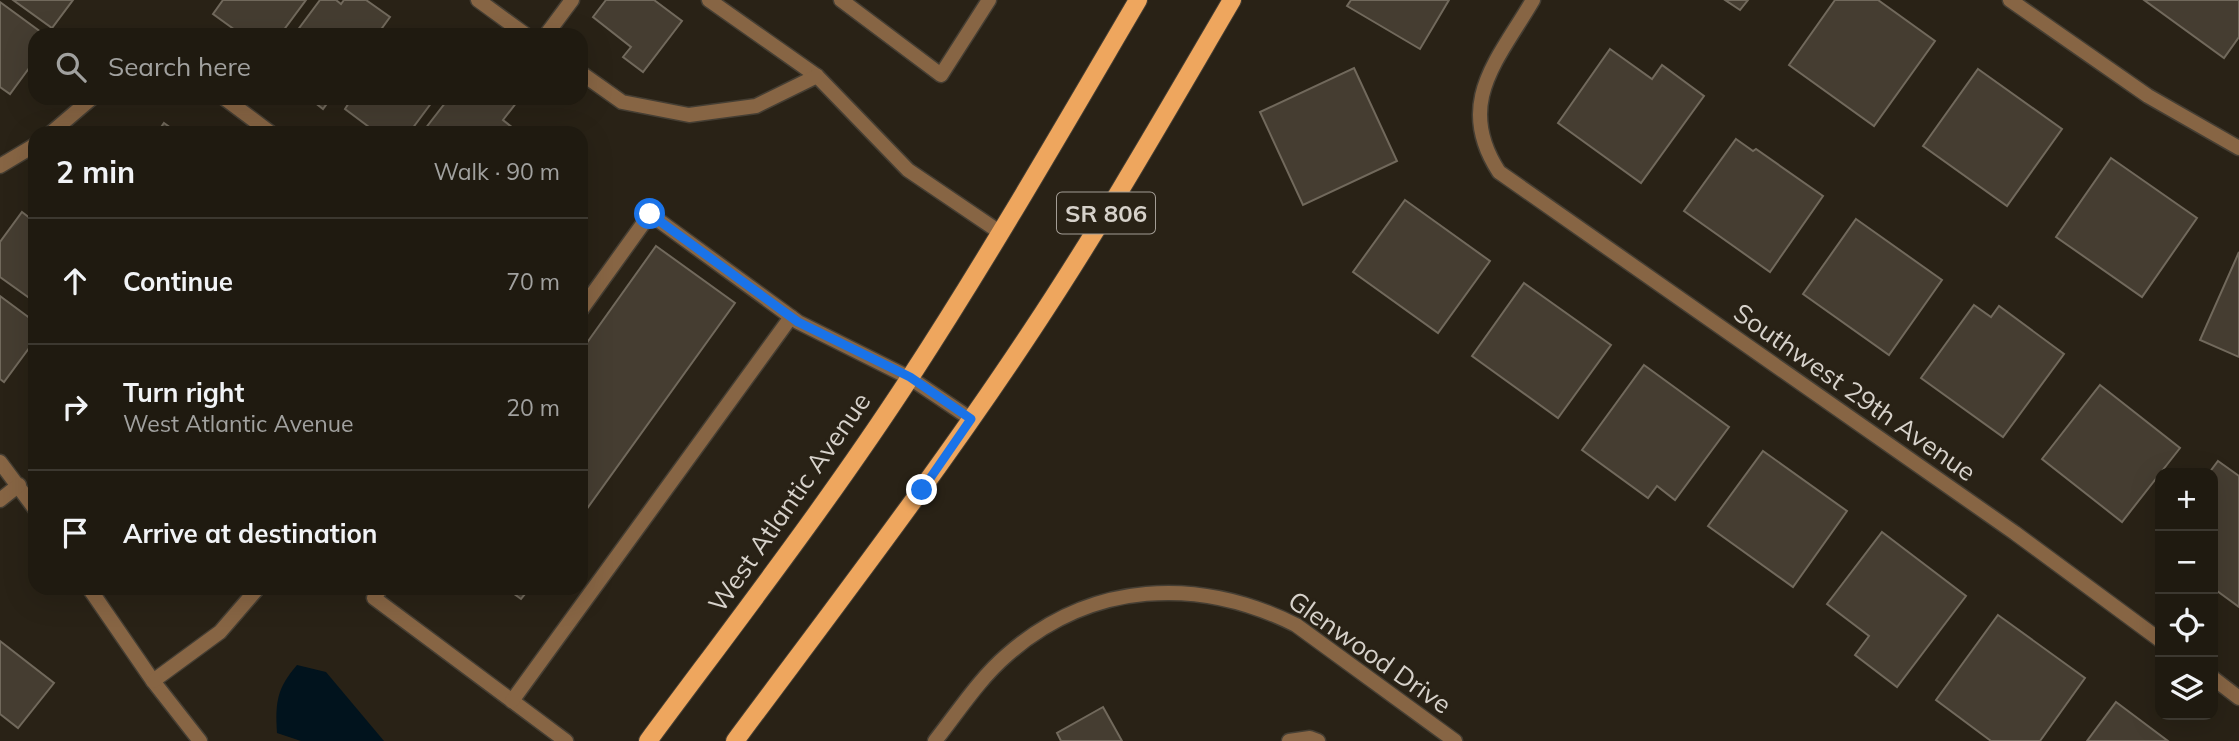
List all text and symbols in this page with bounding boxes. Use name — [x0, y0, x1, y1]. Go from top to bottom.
search box — [28, 28, 588, 105]
icon: search — [52, 48, 90, 86]
text: Search here — [108, 50, 251, 83]
text: 2 min — [56, 153, 135, 191]
text: Walk · 90 m — [434, 157, 560, 186]
road number: SR 806 — [1057, 192, 1155, 233]
route start — [634, 198, 665, 229]
icon: ahead — [56, 262, 94, 300]
text: Continue — [123, 265, 233, 298]
text: 70 m — [506, 267, 560, 296]
street label: Southwest 29th Avenue — [1727, 296, 1983, 488]
text: Turn right — [123, 376, 244, 409]
street label: West Atlantic Avenue — [701, 386, 877, 618]
icon: right — [56, 388, 94, 426]
text: 20 m — [506, 393, 560, 422]
text: West Atlantic Avenue — [123, 409, 354, 438]
map controls — [2155, 468, 2218, 720]
button: + — [2155, 468, 2218, 531]
route end — [906, 474, 937, 505]
icon: arrive — [56, 514, 94, 552]
text: Arrive at destination — [123, 517, 378, 550]
button: − — [2155, 531, 2218, 594]
street label: Glenwood Drive — [1282, 583, 1458, 721]
button: locate — [2155, 594, 2218, 657]
button: layers — [2155, 657, 2218, 720]

